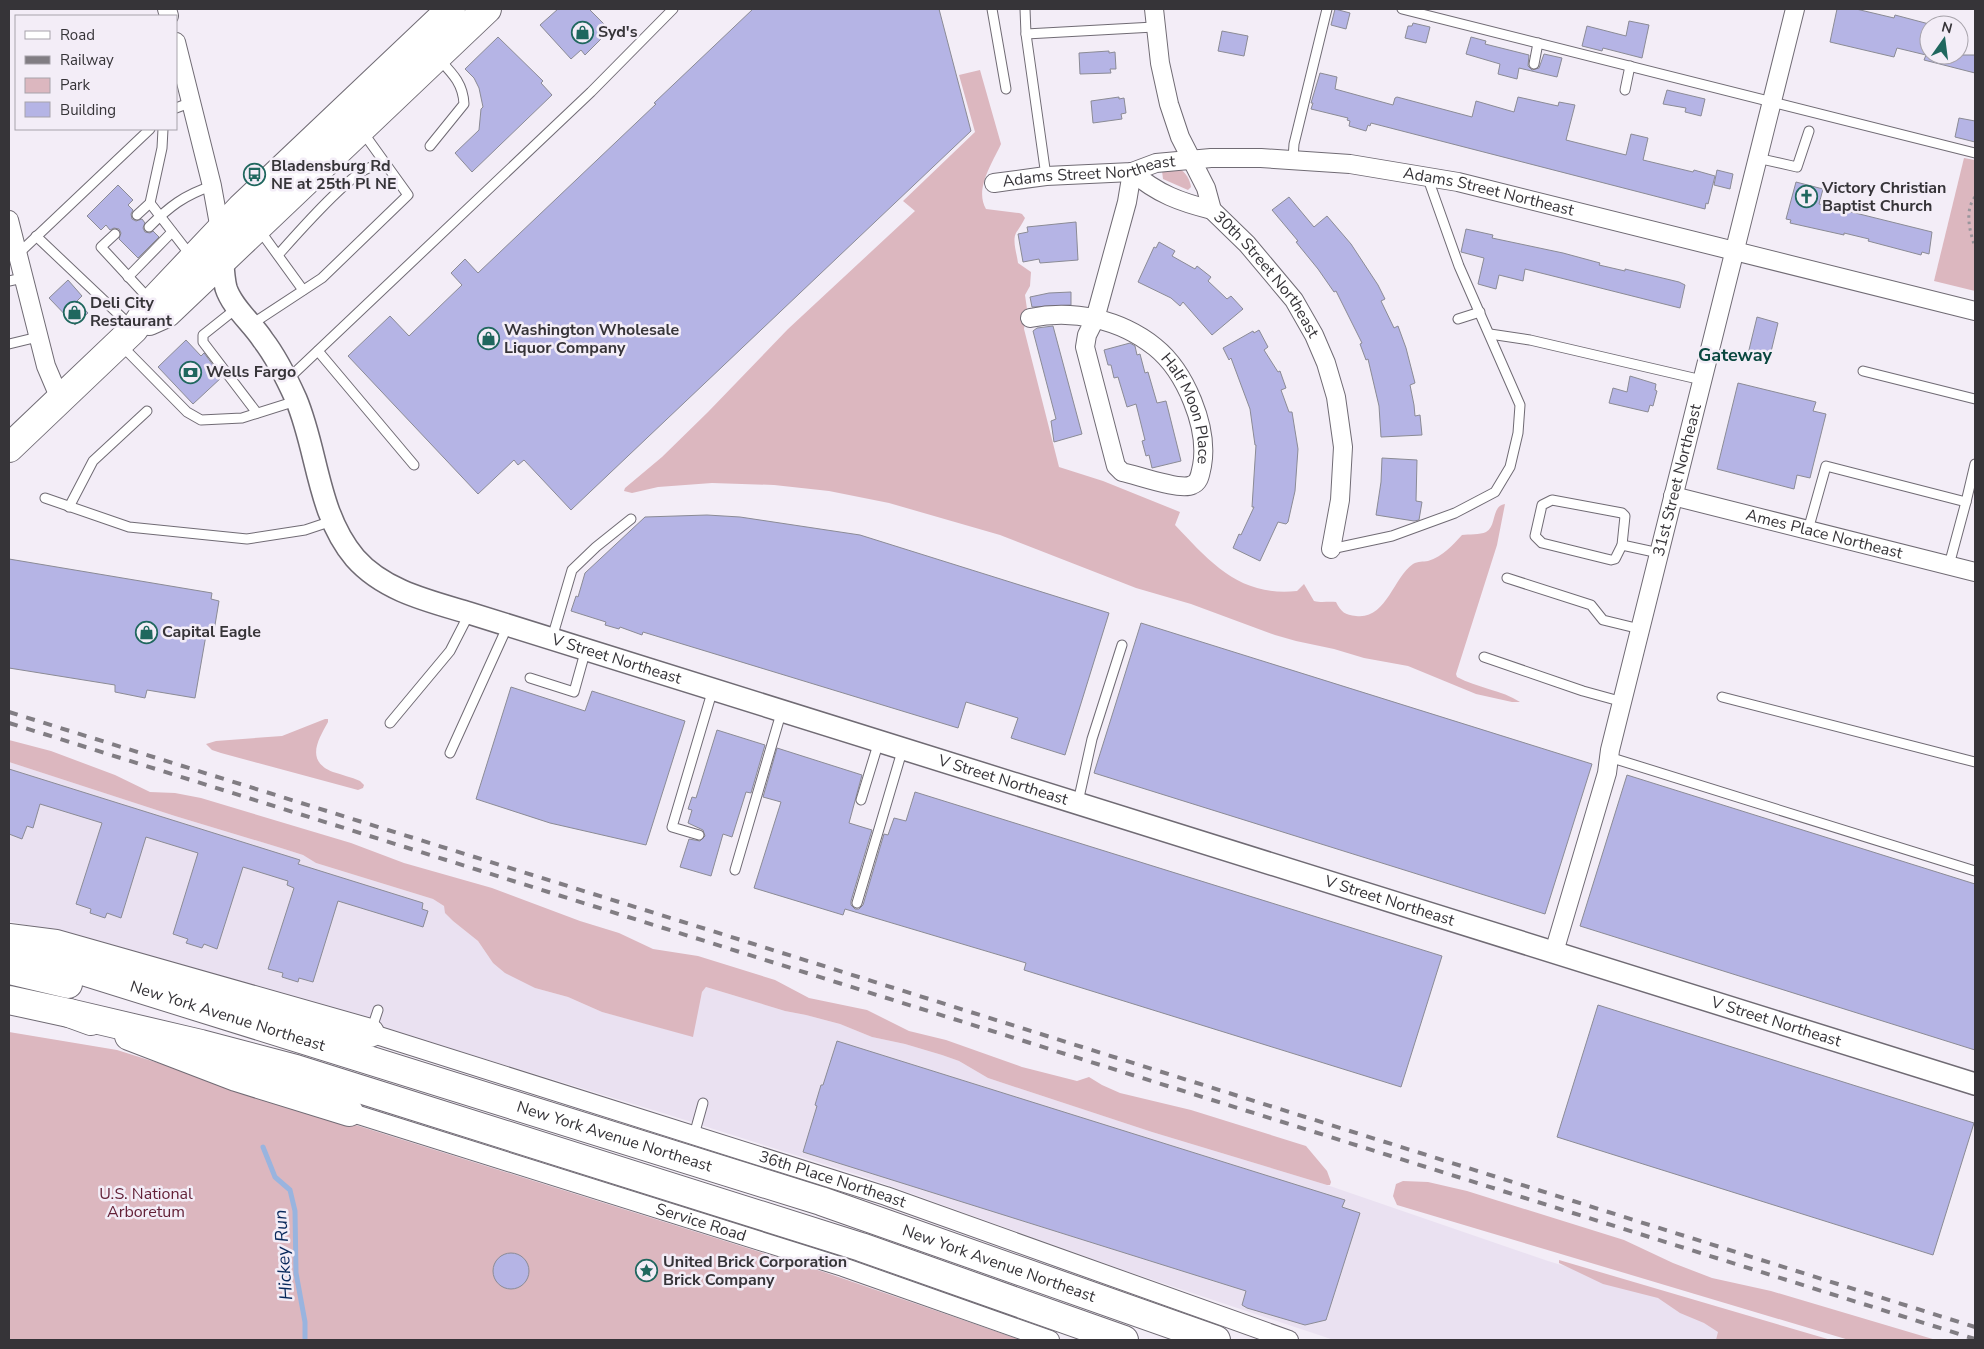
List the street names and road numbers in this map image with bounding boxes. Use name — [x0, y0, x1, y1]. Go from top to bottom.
street label: Adams Street Northeast — [1001, 150, 1176, 193]
street label: Adams Street Northeast — [1402, 162, 1577, 222]
street label: 30th Street Northeast — [1209, 206, 1324, 342]
street label: Half Moon Place — [1156, 348, 1214, 465]
street label: 31st Street Northeast — [1648, 401, 1707, 559]
street label: Ames Place Northeast — [1744, 504, 1905, 564]
street label: V Street Northeast — [548, 628, 685, 690]
street label: V Street Northeast — [934, 749, 1071, 811]
street label: V Street Northeast — [1321, 870, 1458, 932]
street label: New York Avenue Northeast — [127, 975, 328, 1057]
street label: V Street Northeast — [1708, 991, 1844, 1053]
street label: New York Avenue Northeast — [514, 1096, 715, 1177]
street label: 36th Place Northeast — [756, 1146, 909, 1213]
street label: Service Road — [653, 1198, 749, 1247]
street label: New York Avenue Northeast — [899, 1219, 1099, 1308]

